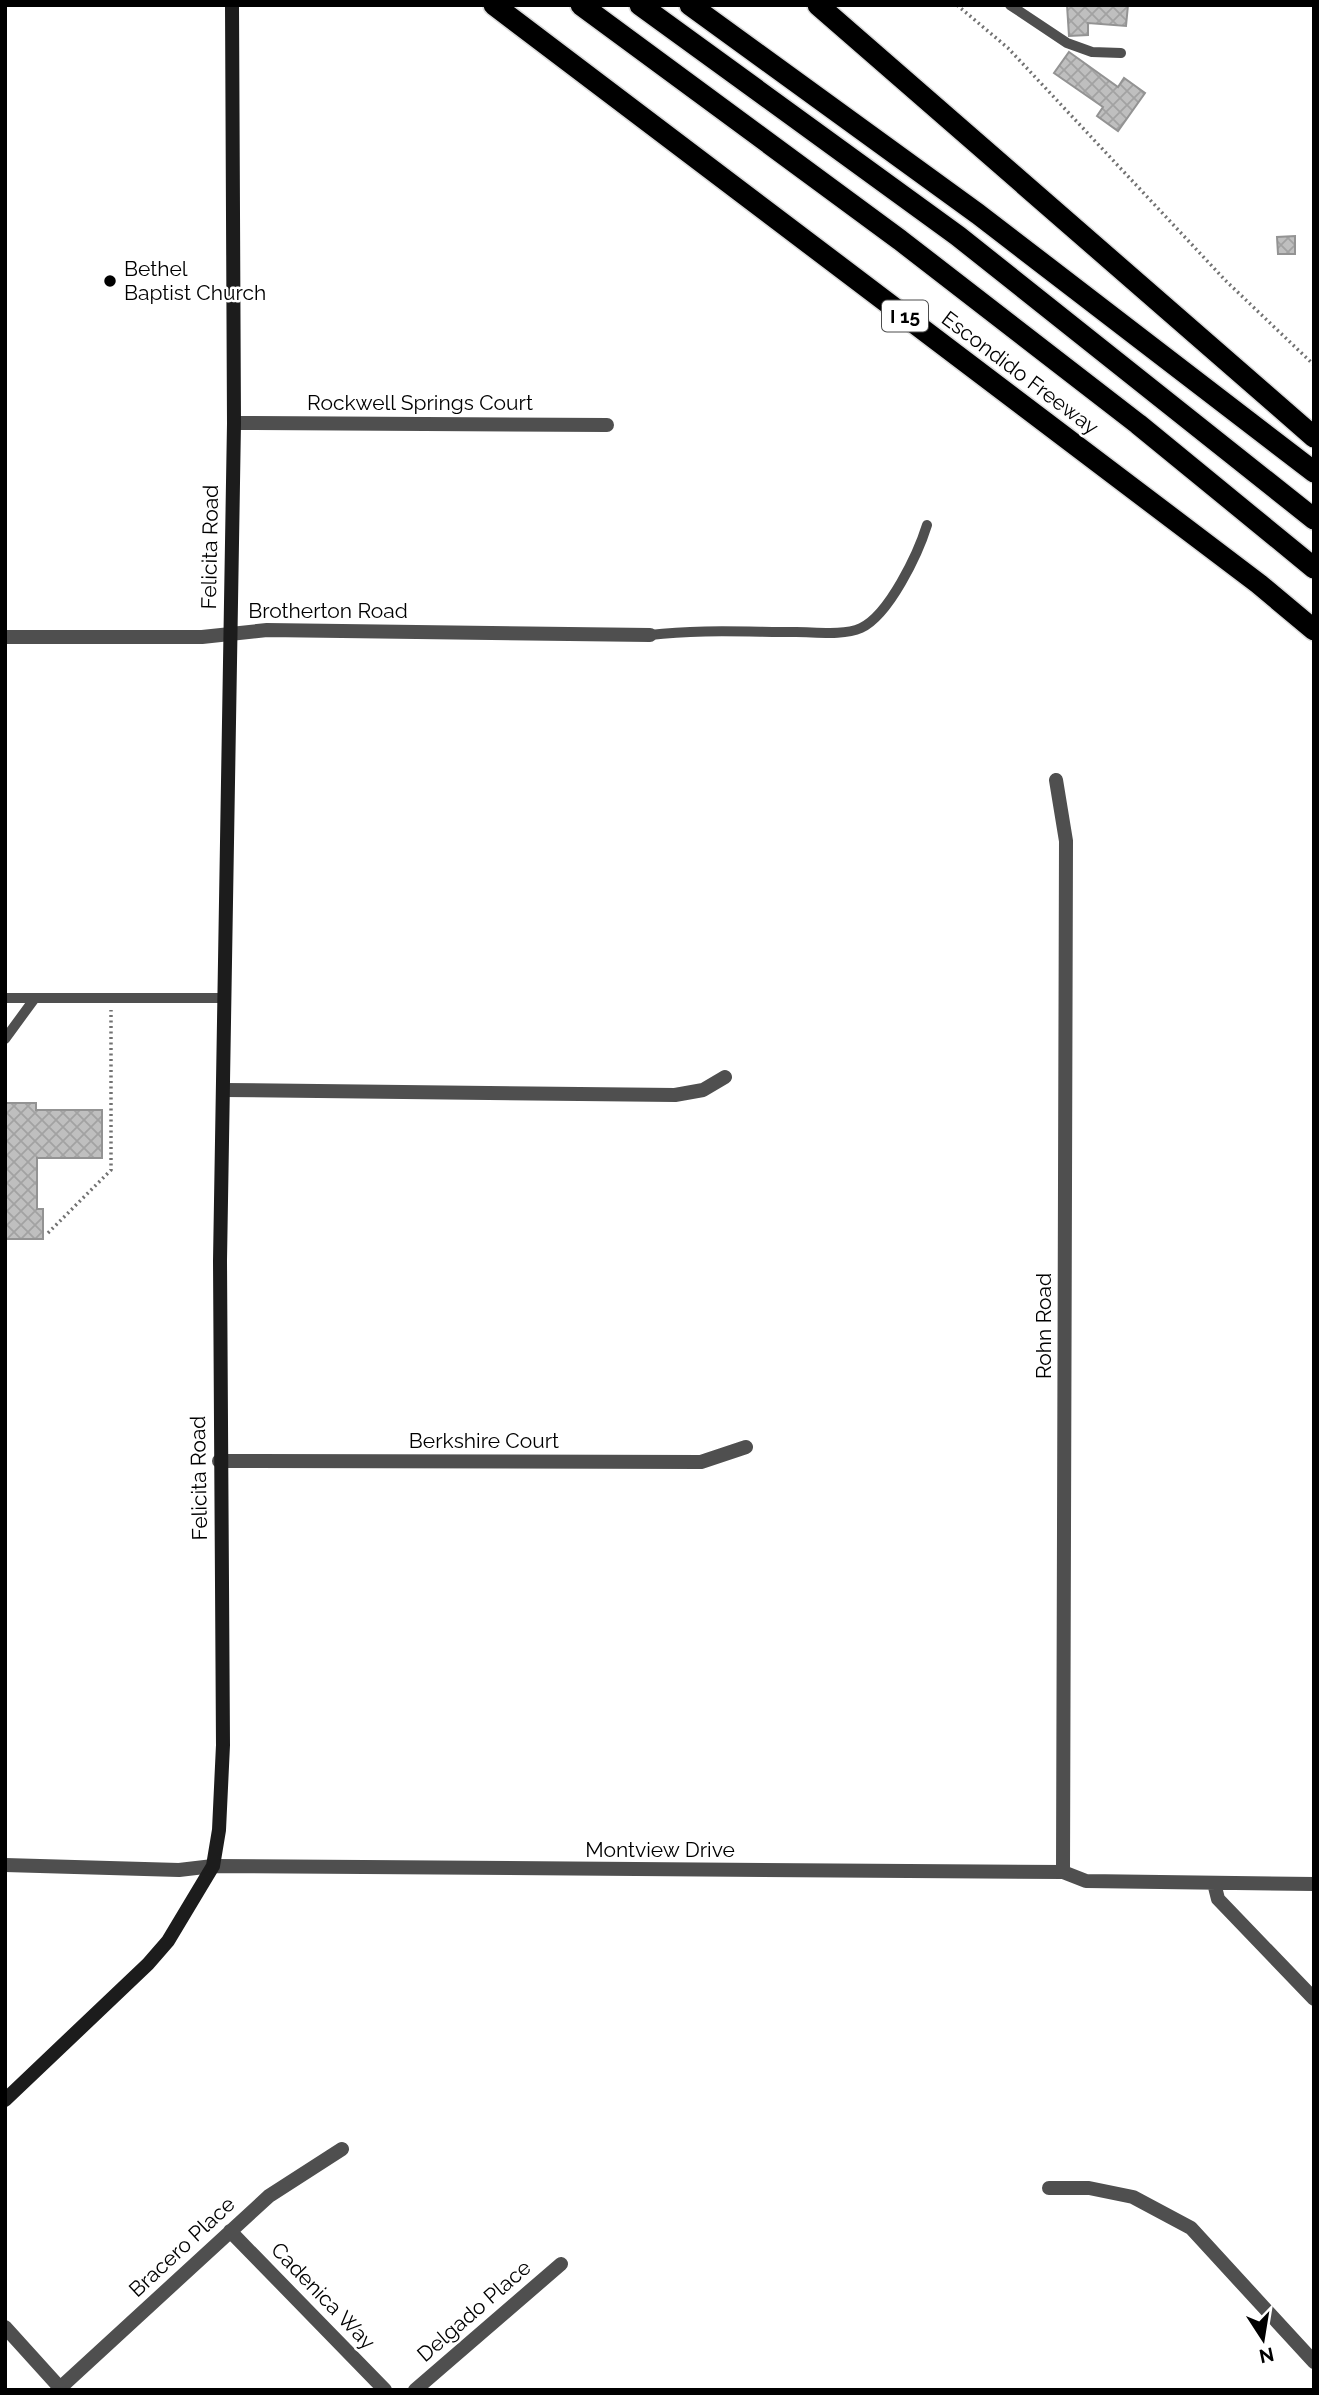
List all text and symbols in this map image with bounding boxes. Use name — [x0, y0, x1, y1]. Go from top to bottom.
place label: Bethel Baptist Church — [124, 256, 266, 305]
marker: Bethel Baptist Church — [102, 273, 118, 289]
road number: I 15 — [882, 300, 928, 332]
street label: Escondido Freeway — [937, 305, 1104, 440]
street label: Rockwell Springs Court — [307, 390, 533, 415]
street label: Felicita Road — [196, 484, 223, 610]
street label: Brotherton Road — [248, 598, 408, 623]
street label: Rohn Road — [1031, 1273, 1056, 1379]
street label: Felicita Road — [185, 1415, 212, 1541]
street label: Berkshire Court — [409, 1428, 559, 1453]
street label: Montview Drive — [585, 1837, 735, 1862]
street label: Bracero Place — [124, 2191, 240, 2302]
street label: Cadenica Way — [266, 2237, 381, 2354]
street label: Delgado Place — [412, 2254, 536, 2367]
north arrow — [1228, 2304, 1298, 2374]
text: N — [1257, 2343, 1276, 2368]

